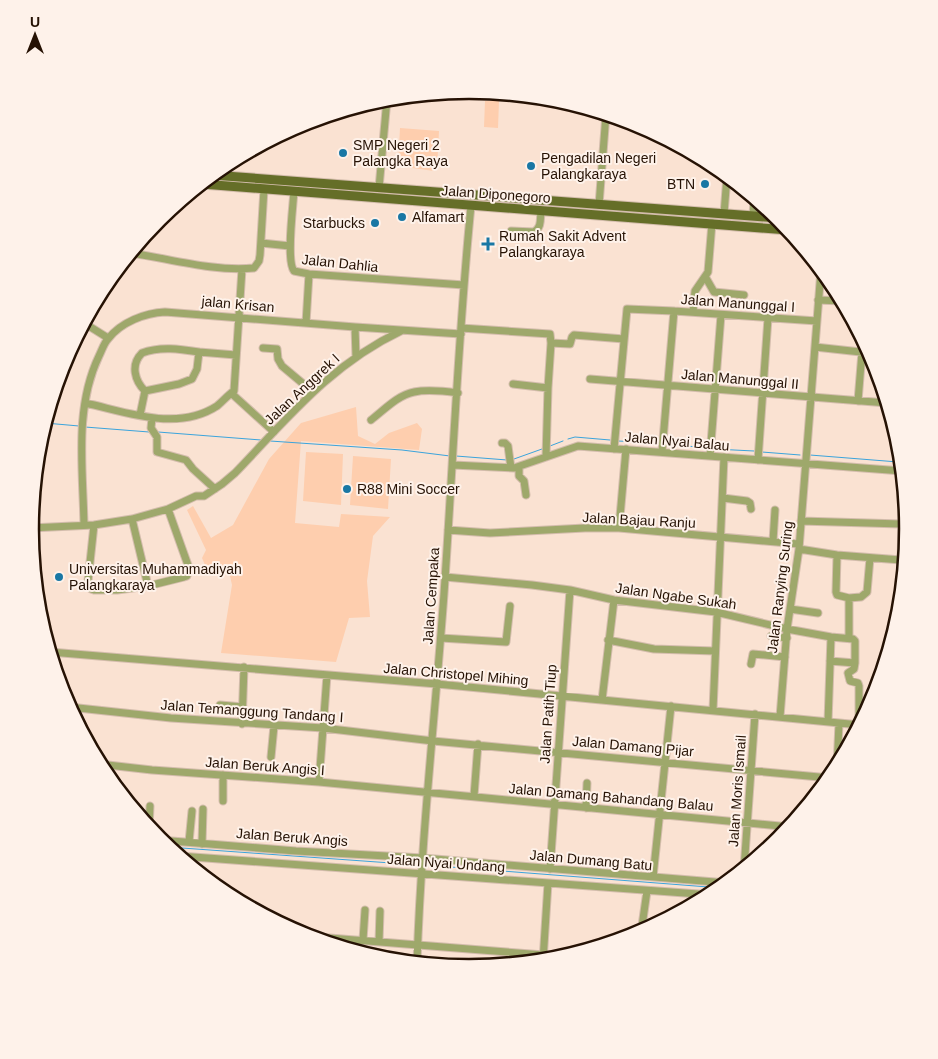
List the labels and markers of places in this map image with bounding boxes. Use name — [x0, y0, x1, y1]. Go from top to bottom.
place label: SMP Negeri 2 Palangka Raya — [353, 137, 448, 169]
marker: SMP Negeri 2 Palangka Raya — [337, 147, 349, 159]
place label: Pengadilan Negeri Palangkaraya — [541, 150, 656, 182]
marker: Pengadilan Negeri Palangkaraya — [525, 160, 537, 172]
place label: BTN — [667, 176, 695, 192]
marker: BTN — [699, 178, 711, 190]
place label: Alfamart — [412, 209, 464, 225]
marker: Alfamart — [396, 211, 408, 223]
place label: Starbucks — [303, 215, 365, 231]
marker: Starbucks — [369, 217, 381, 229]
place label: Rumah Sakit Advent Palangkaraya — [499, 228, 626, 260]
marker: Rumah Sakit Advent Palangkaraya — [481, 237, 495, 251]
place label: R88 Mini Soccer — [357, 481, 460, 497]
marker: R88 Mini Soccer — [341, 483, 353, 495]
place label: Universitas Muhammadiyah Palangkaraya — [69, 561, 242, 593]
marker: Universitas Muhammadiyah Palangkaraya — [53, 571, 65, 583]

